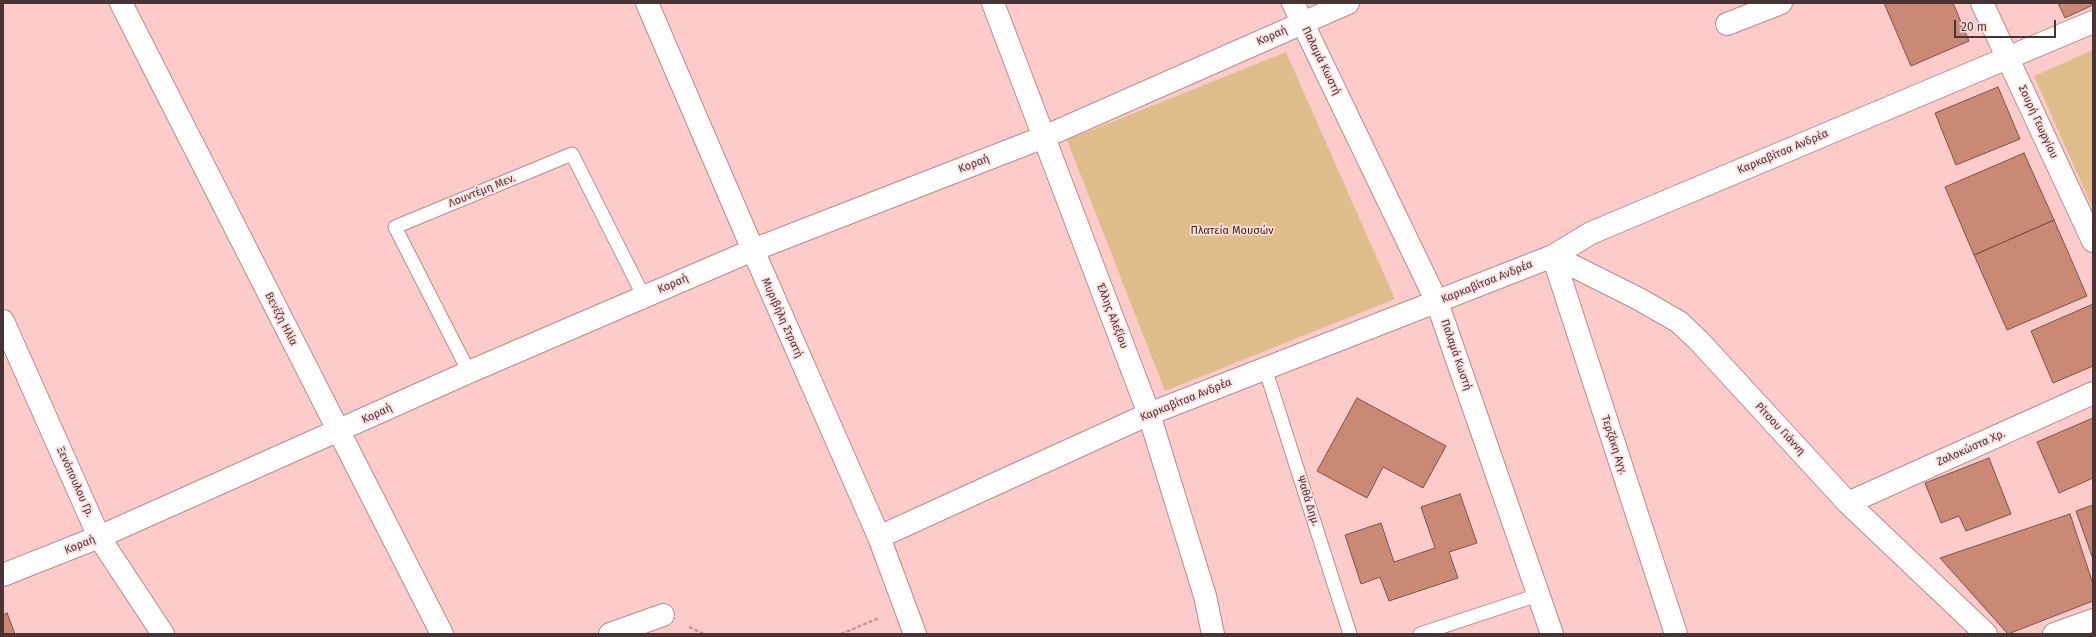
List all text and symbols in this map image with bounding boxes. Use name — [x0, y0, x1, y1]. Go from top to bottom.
scale bar — [1956, 12, 2058, 38]
text: 20 m — [1961, 20, 1987, 34]
street label: Κοραή — [1255, 23, 1289, 49]
street label: Παλαμά Κωστή — [1299, 25, 1343, 97]
street label: Σουρή Γεωργίου — [2015, 83, 2061, 161]
street label: Καρκαβίτσα Ανδρέα — [1736, 127, 1830, 177]
street label: Κοραή — [957, 152, 991, 176]
street label: Λουντέμη Μεν. — [446, 172, 518, 210]
park label: Πλατεία Μουσών — [1191, 224, 1273, 238]
street label: Καρκαβίτσα Ανδρέα — [1439, 258, 1535, 306]
street label: Κοραή — [656, 272, 690, 296]
street label: Μυριβήλη Στρατή — [758, 276, 806, 360]
street label: Έλλης Αλεξίου — [1093, 281, 1131, 351]
street label: Βενέζη Ηλία — [262, 290, 300, 348]
street label: Παλαμά Κωστή — [1438, 318, 1474, 392]
street label: Καρκαβίτσα Ανδρέα — [1138, 376, 1234, 424]
street label: Ρίτσου Γιάννη — [1752, 400, 1808, 458]
street label: Κοραή — [360, 401, 394, 427]
street label: Τερζάκη Αγγ. — [1598, 414, 1630, 476]
street label: Ζαλοκώστα Χρ. — [1935, 427, 2007, 469]
street label: Ξενόπουλου Γρ. — [54, 445, 96, 519]
street label: Ψαθά Δημ. — [1294, 474, 1322, 528]
street label: Κοραή — [63, 533, 97, 557]

